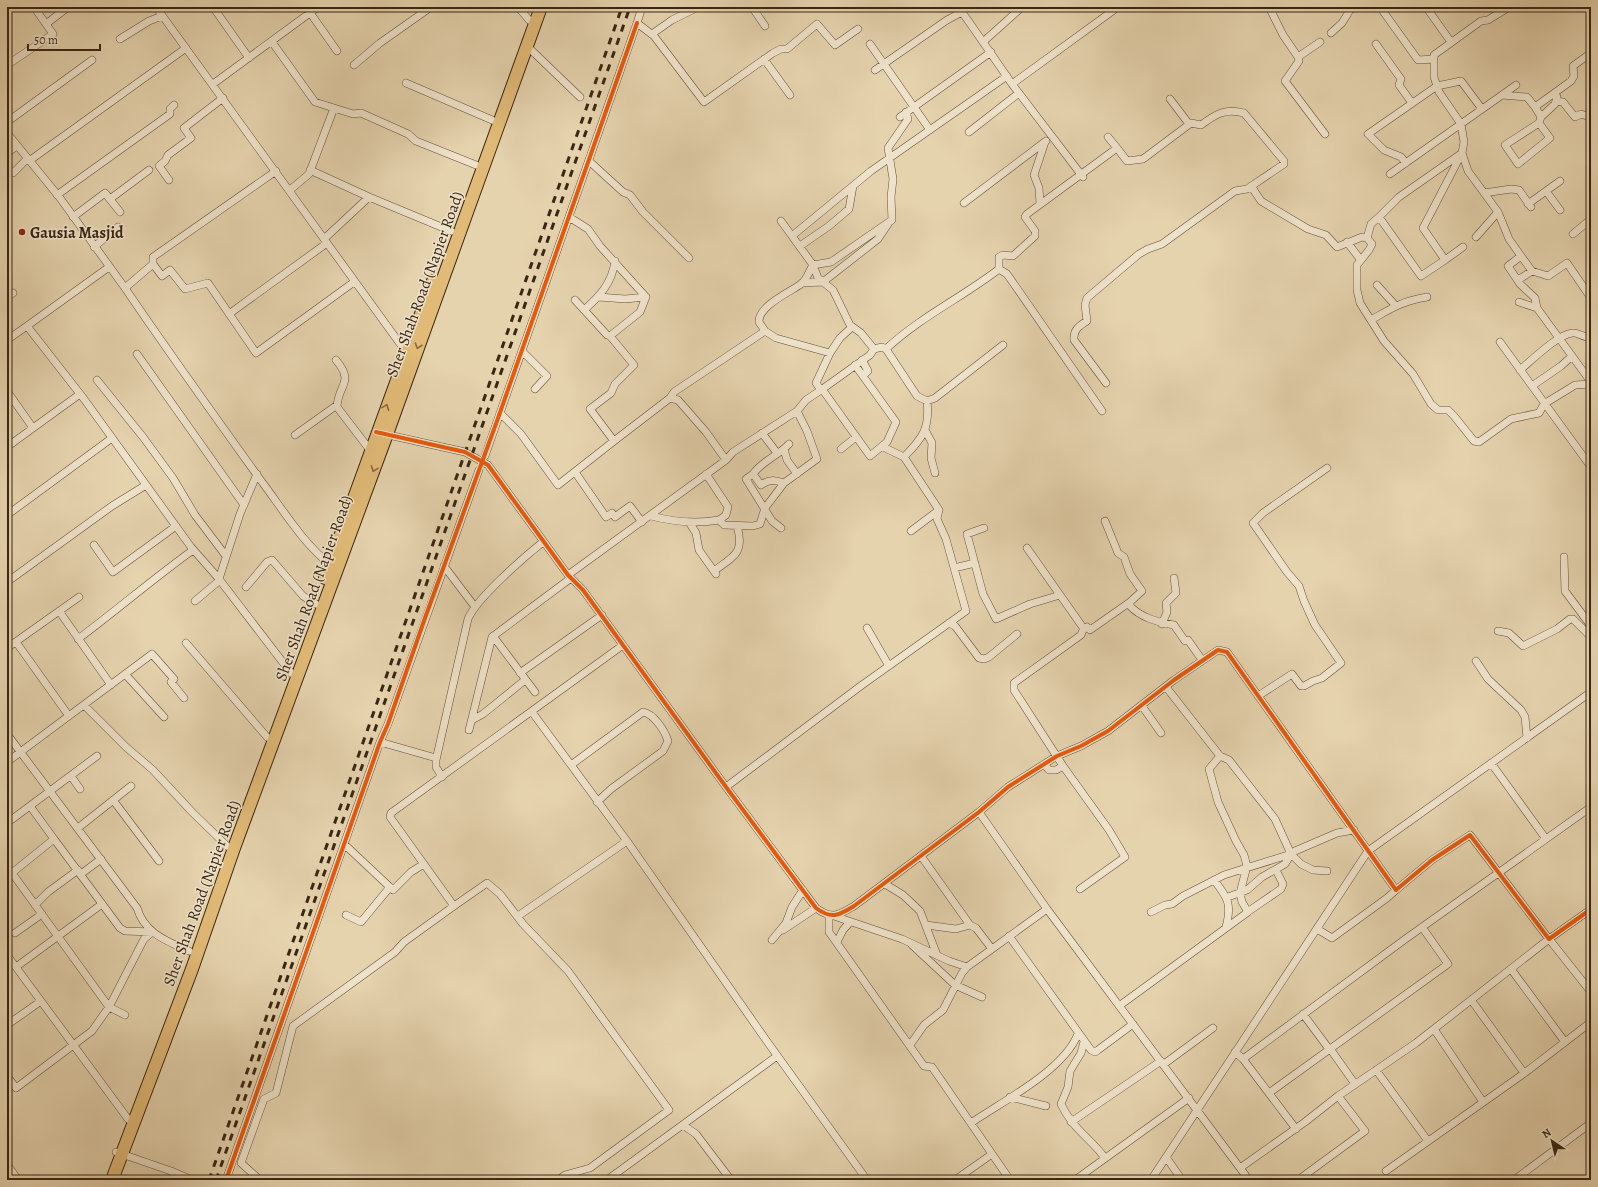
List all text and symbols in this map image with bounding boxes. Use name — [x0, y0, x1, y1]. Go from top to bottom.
scale bar — [28, 26, 100, 52]
text: 50 m — [34, 32, 58, 48]
street label: Sher Shah Road (Napier Road) — [381, 188, 469, 380]
place label: Gausia Masjid — [30, 222, 124, 244]
marker: Gausia Masjid — [17, 227, 27, 237]
one-way arrow — [414, 343, 423, 350]
one-way arrow — [381, 403, 389, 410]
one-way arrow — [370, 465, 378, 472]
street label: Sher Shah Road (Napier Road) — [270, 492, 358, 684]
street label: Sher Shah Road (Napier Road) — [158, 797, 246, 989]
north arrow — [1532, 1121, 1572, 1161]
text: N — [1539, 1125, 1554, 1142]

